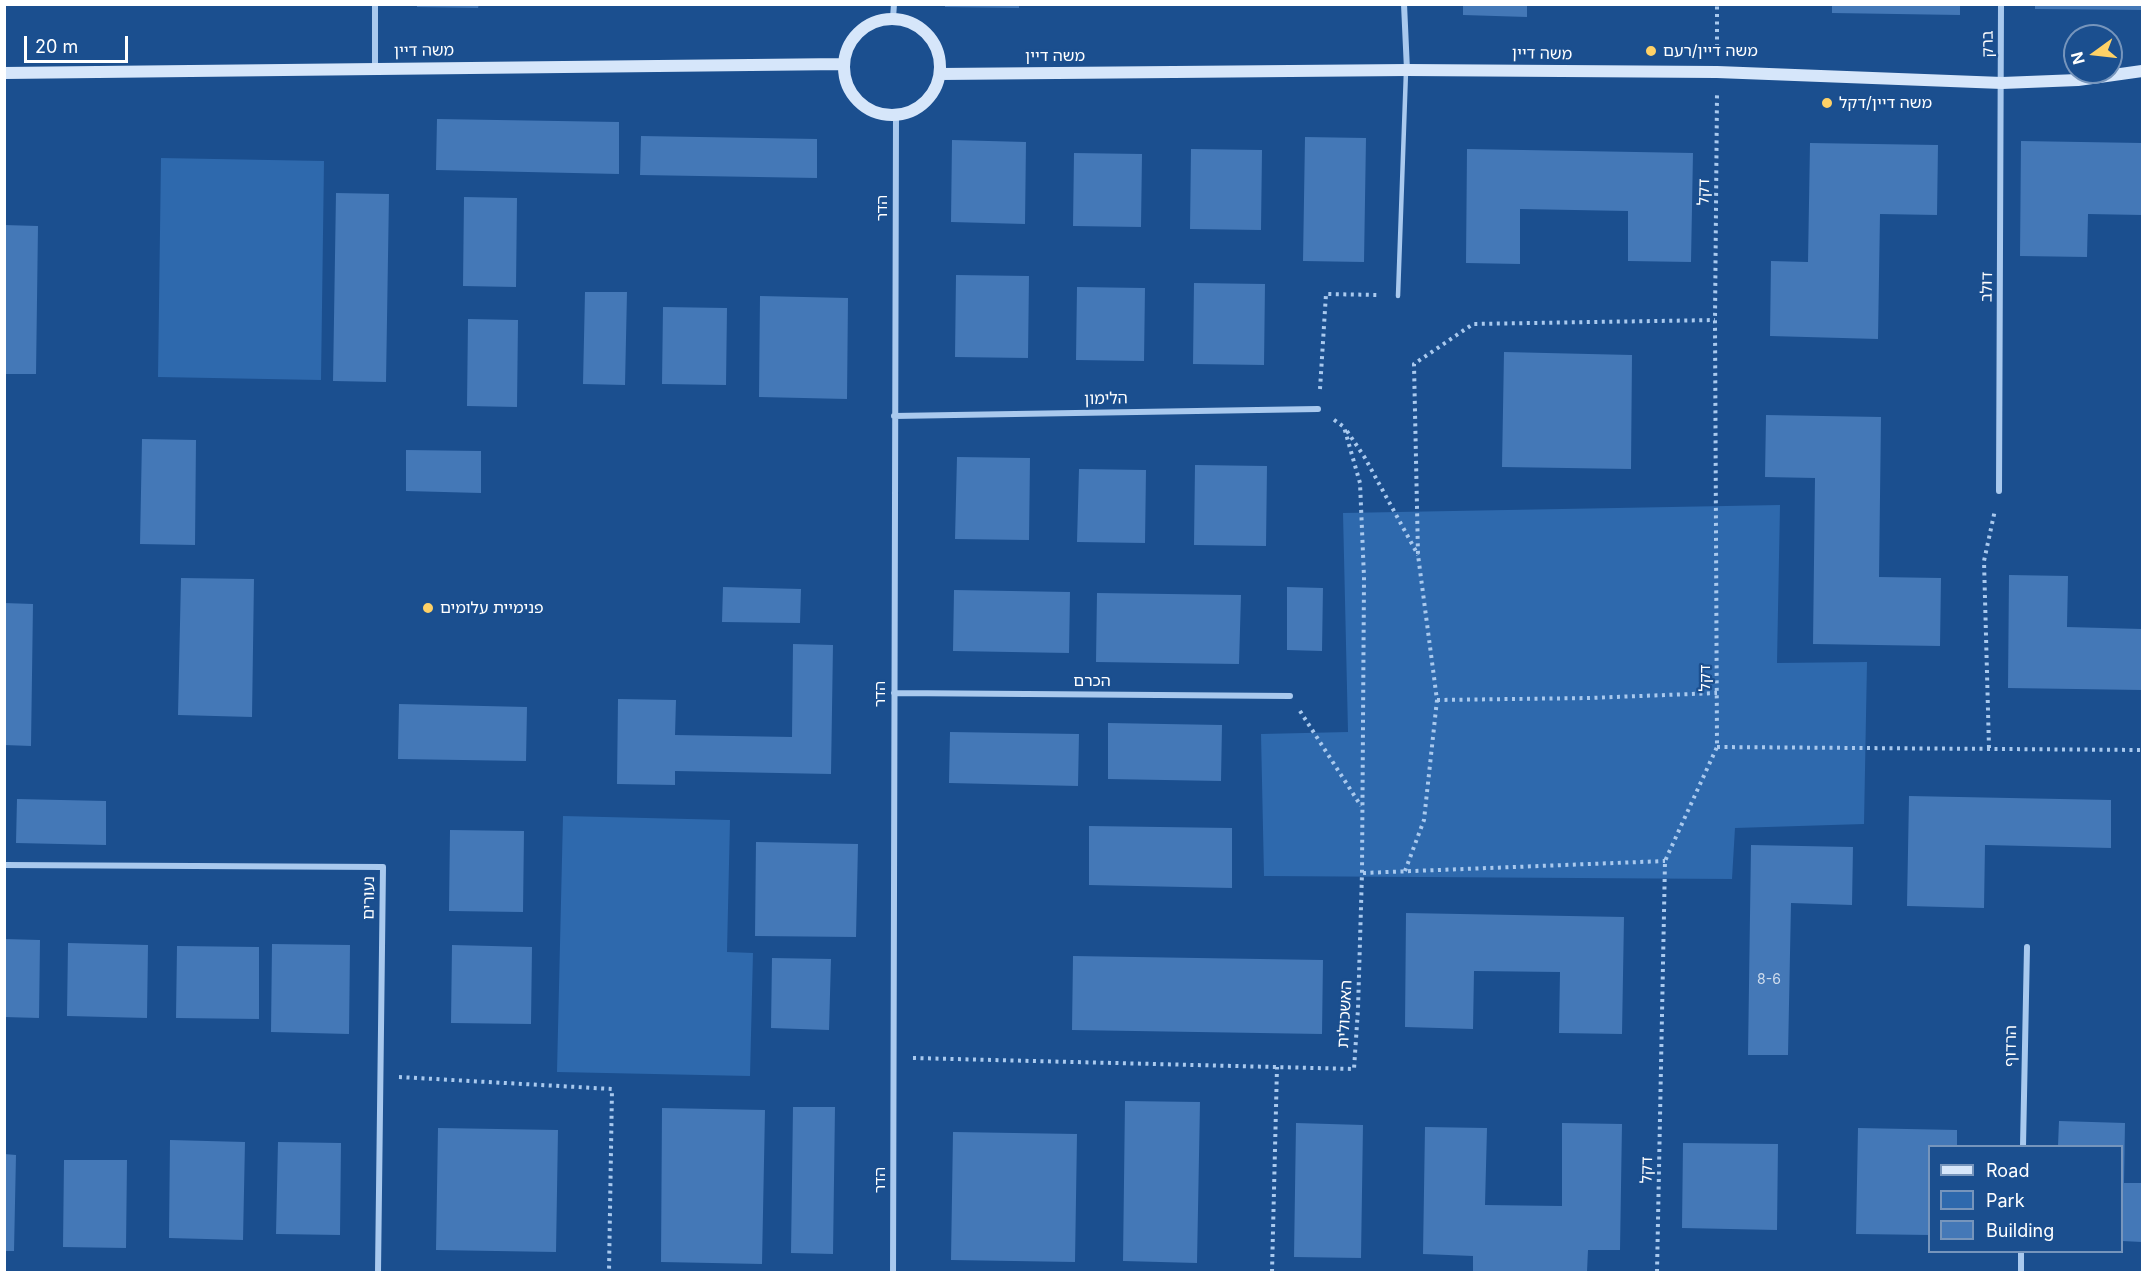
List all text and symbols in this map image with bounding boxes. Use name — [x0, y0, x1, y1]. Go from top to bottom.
scale bar — [27, 24, 130, 62]
north arrow — [2063, 24, 2123, 84]
street label: ברק — [1978, 30, 1998, 58]
text: 20 m — [35, 36, 78, 57]
street label: משה דיין — [394, 41, 454, 61]
place label: משה דיין/רעם — [1663, 41, 1758, 61]
street label: משה דיין — [1512, 44, 1572, 64]
marker: משה דיין/רעם — [1644, 44, 1658, 58]
street label: משה דיין — [1025, 46, 1085, 66]
text: N — [2066, 50, 2089, 67]
place label: משה דיין/דקל — [1839, 93, 1932, 113]
marker: משה דיין/דקל — [1820, 96, 1834, 110]
street label: דקל — [1694, 178, 1714, 206]
street label: הדר — [872, 195, 892, 221]
street label: דולב — [1977, 272, 1997, 302]
street label: הלימון — [1084, 389, 1128, 409]
place label: פנימיית עלומים — [440, 598, 544, 618]
marker: פנימיית עלומים — [421, 601, 435, 615]
street label: דקל — [1695, 664, 1715, 692]
street label: הכרם — [1073, 671, 1111, 691]
street label: הדר — [870, 681, 890, 707]
street label: נעורים — [359, 876, 379, 920]
house number: 8-6 — [1757, 972, 1781, 988]
street label: האשכולית — [1334, 980, 1356, 1048]
street label: הרדוף — [2001, 1025, 2021, 1067]
legend — [1928, 1145, 2123, 1253]
street label: דקל — [1637, 1156, 1657, 1184]
text: Road — [1986, 1160, 2029, 1181]
street label: הדר — [870, 1167, 890, 1193]
text: Park — [1986, 1190, 2025, 1211]
text: Building — [1986, 1220, 2054, 1241]

